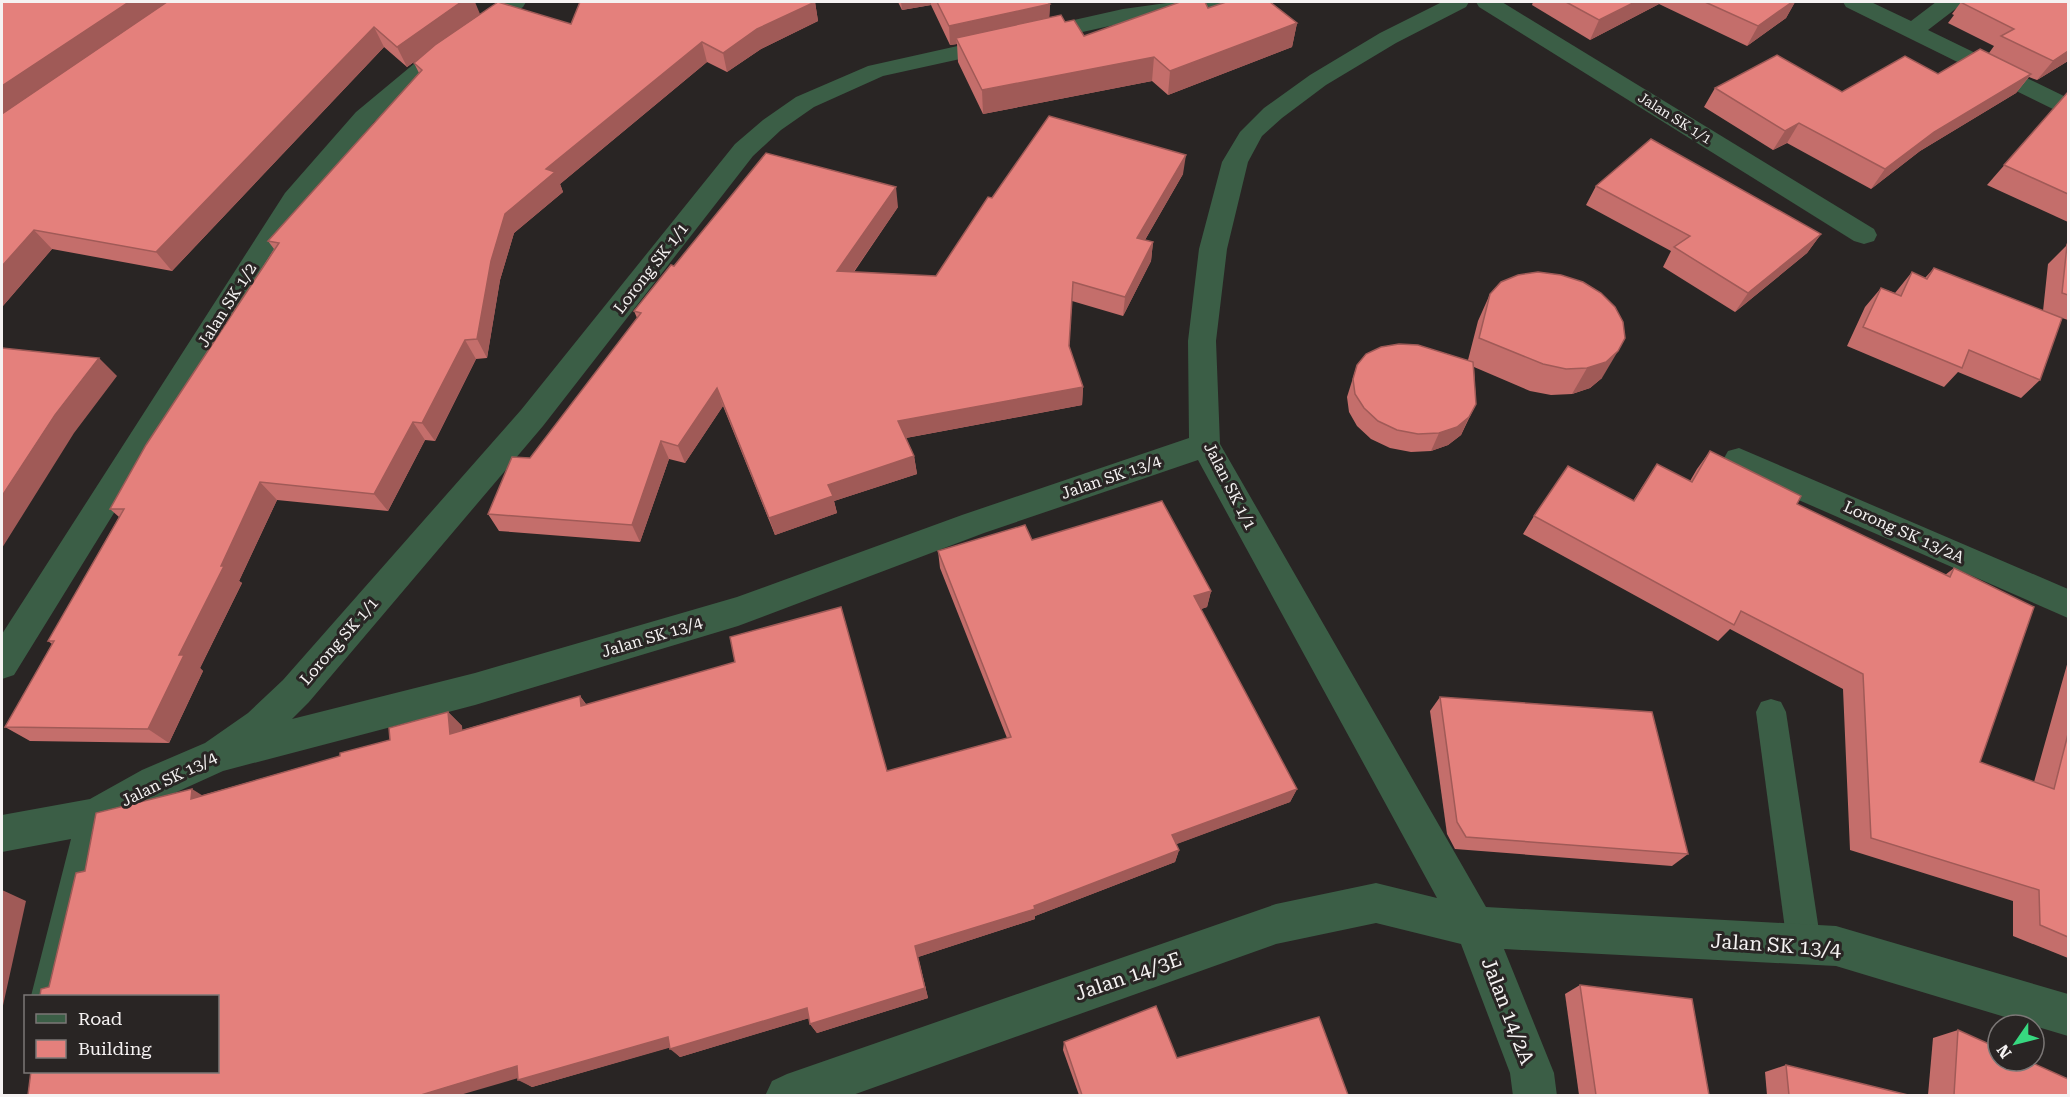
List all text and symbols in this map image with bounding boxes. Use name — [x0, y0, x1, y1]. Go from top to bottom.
street label: Jalan SK 1/1 — [1635, 89, 1715, 147]
street label: Lorong SK 1/1 — [610, 219, 692, 317]
street label: Jalan SK 1/2 — [194, 259, 260, 351]
street label: Jalan SK 1/1 — [1200, 439, 1260, 533]
street label: Jalan SK 13/4 — [1058, 451, 1164, 503]
street label: Lorong SK 13/2A — [1841, 497, 1968, 567]
street label: Lorong SK 1/1 — [296, 593, 382, 689]
street label: Jalan SK 13/4 — [599, 613, 705, 661]
street label: Jalan SK 13/4 — [118, 748, 220, 810]
street label: Jalan SK 13/4 — [1710, 928, 1843, 962]
street label: Jalan 14/3E — [1071, 947, 1185, 1005]
street label: Jalan 14/2A — [1477, 954, 1539, 1068]
legend — [24, 995, 219, 1073]
text: Road — [78, 1008, 123, 1029]
north arrow — [1986, 1013, 2046, 1073]
text: Building — [78, 1038, 152, 1059]
text: N — [1993, 1041, 2015, 1062]

